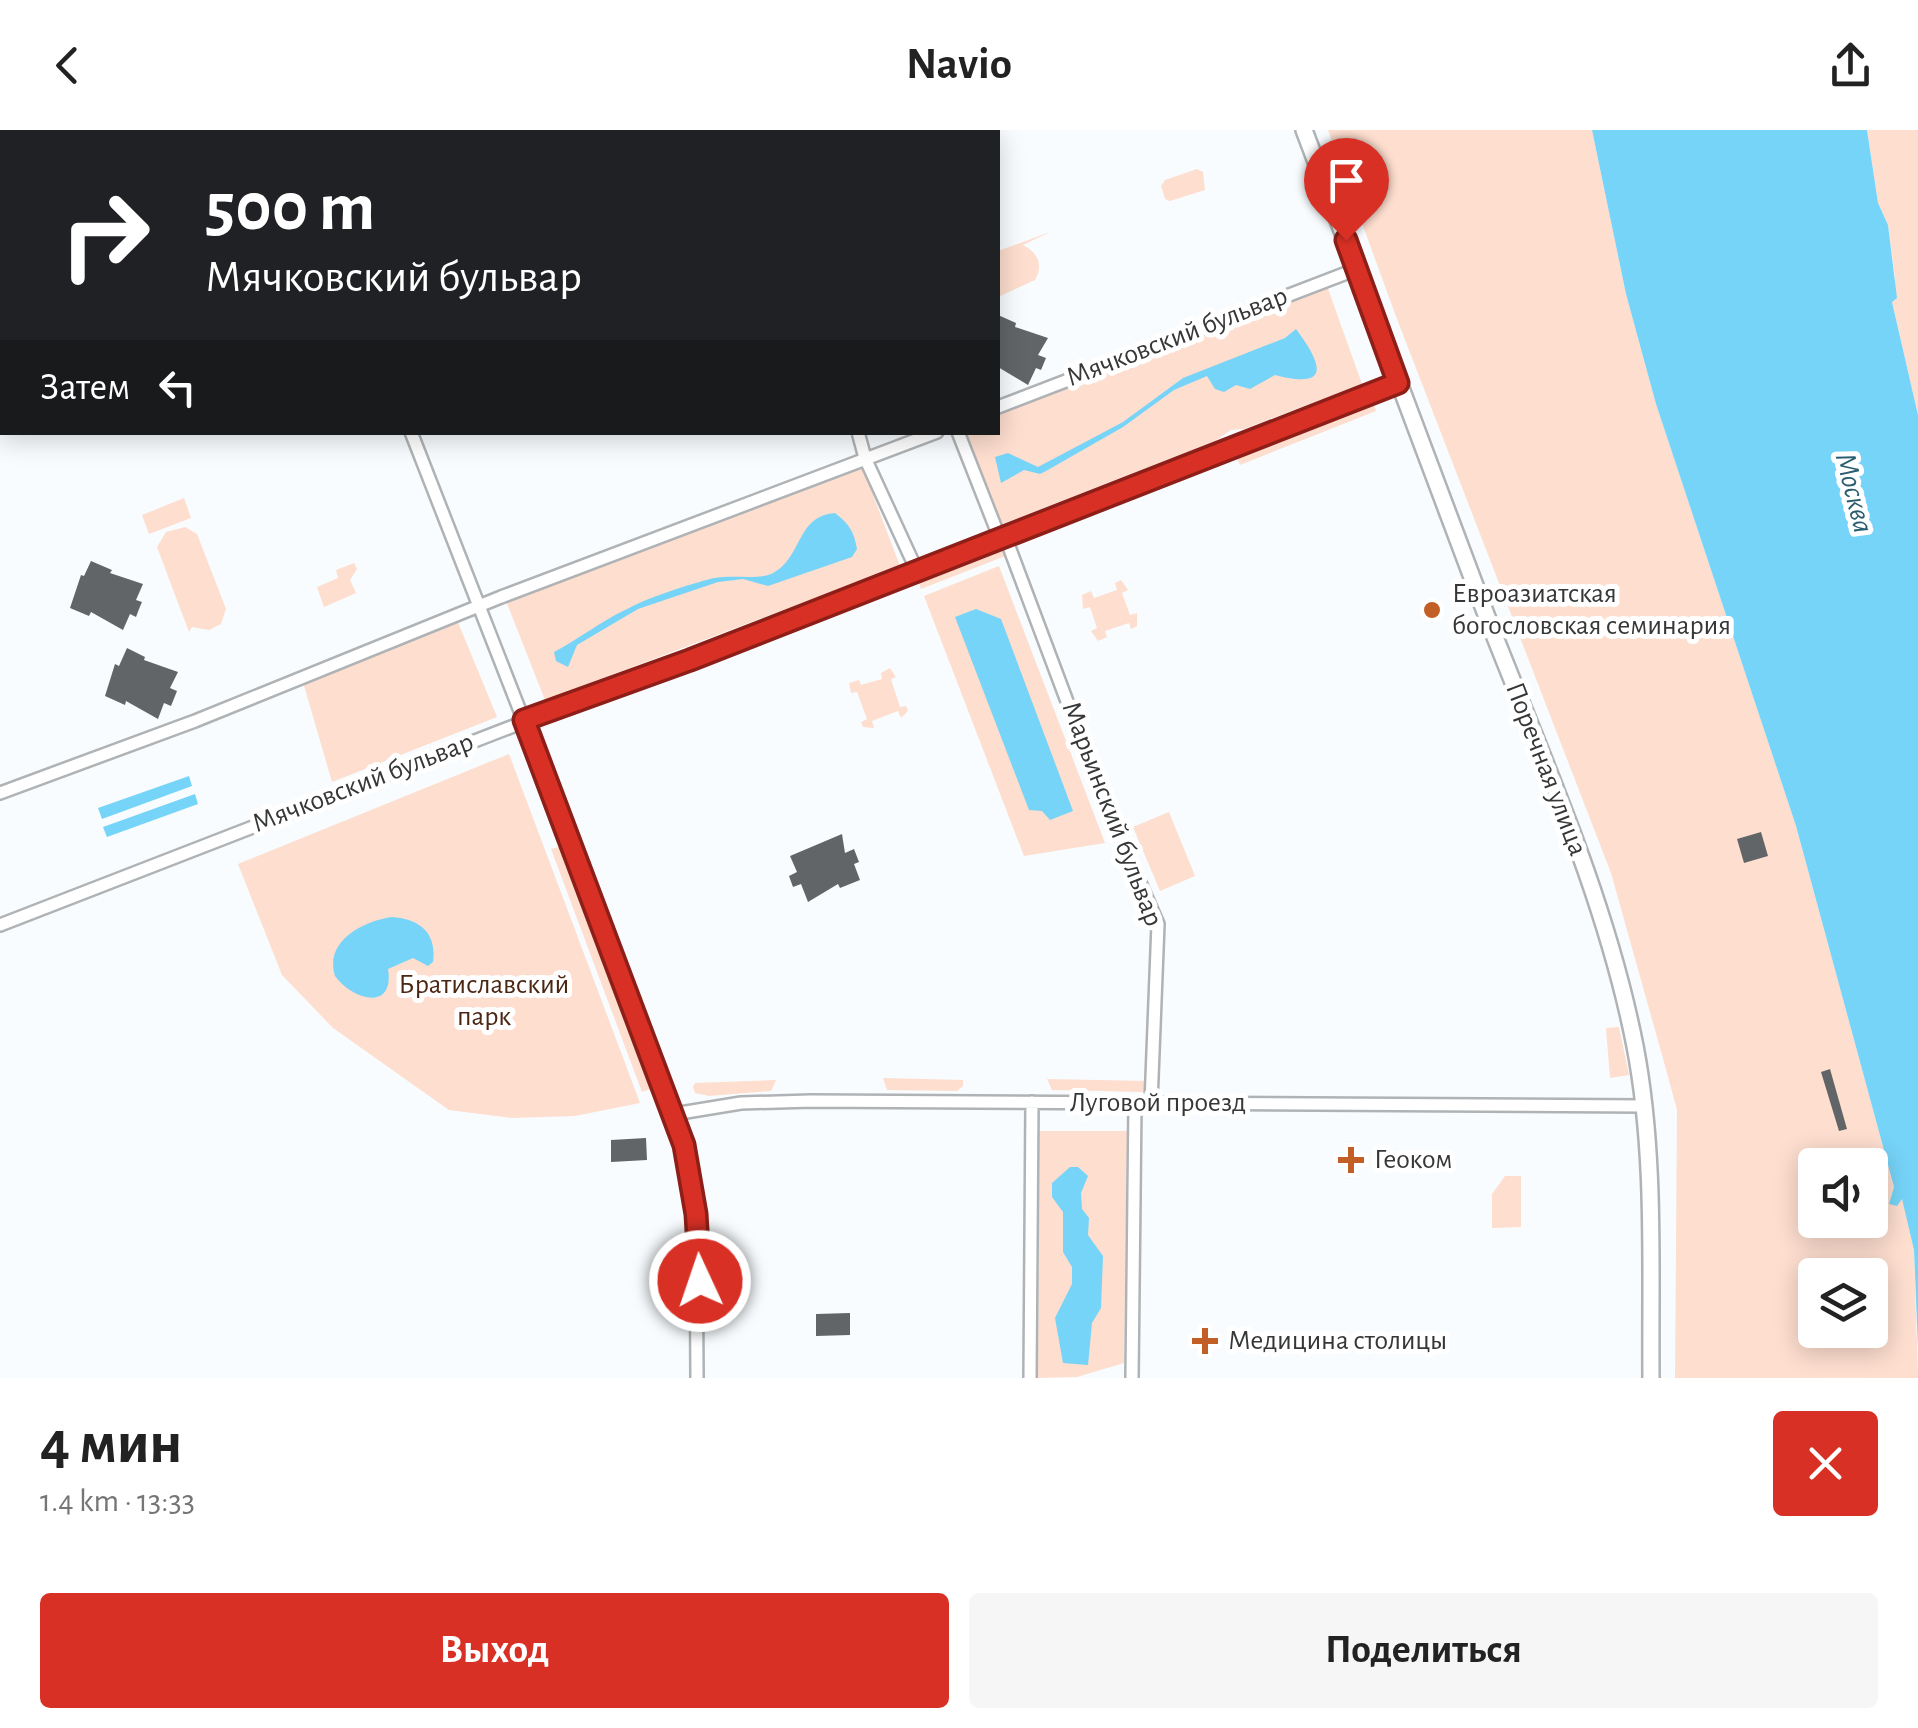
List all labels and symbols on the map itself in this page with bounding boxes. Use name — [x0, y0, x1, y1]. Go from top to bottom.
pin — [1304, 138, 1389, 241]
street label: Мячковский бульвар — [1063, 282, 1291, 392]
water label: Москва — [1830, 450, 1878, 536]
place label: Евроазиатская богословская семинария — [1452, 580, 1731, 640]
marker: Евроазиатская богословская семинария — [1421, 599, 1443, 621]
street label: Поречная улица — [1500, 679, 1592, 860]
street label: Марьинский бульвар — [1056, 698, 1168, 930]
street label: Мячковский бульвар — [249, 728, 477, 838]
park label: Братиславский парк — [399, 971, 569, 1031]
street label: Луговой проезд — [1070, 1089, 1246, 1117]
place label: Геоком — [1374, 1146, 1452, 1174]
marker: Геоком — [1338, 1147, 1364, 1173]
position arrow — [648, 1229, 752, 1333]
place label: Медицина столицы — [1228, 1327, 1447, 1355]
marker: Медицина столицы — [1192, 1328, 1218, 1354]

